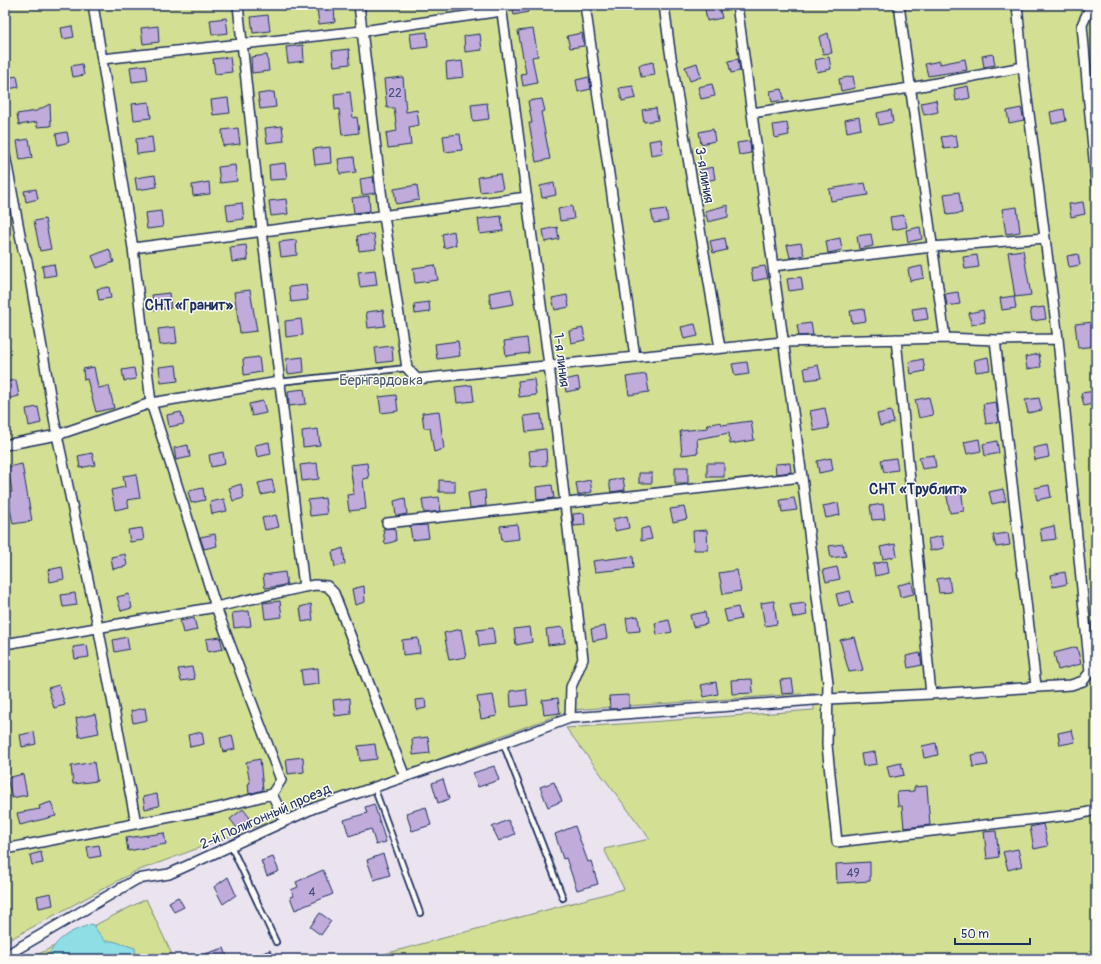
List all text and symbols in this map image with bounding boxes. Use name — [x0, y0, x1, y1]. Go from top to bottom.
house number: 22 — [388, 86, 402, 101]
street label: 3-я линия — [691, 146, 718, 205]
district label: СНТ «Гранит» — [145, 296, 234, 315]
street label: 1-я линия — [550, 332, 573, 388]
park label: Бернгардовка — [339, 372, 423, 389]
district label: СНТ «Трублит» — [869, 480, 967, 499]
street label: 2-й Полигонный проезд — [197, 780, 334, 853]
house number: 49 — [846, 866, 860, 881]
house number: 4 — [309, 885, 316, 900]
scale bar — [955, 920, 1030, 946]
text: 50 m — [961, 927, 989, 942]

